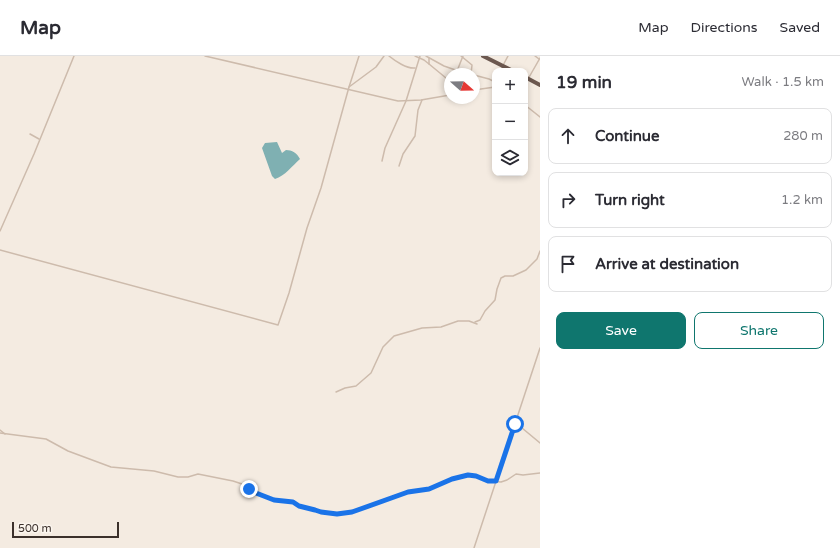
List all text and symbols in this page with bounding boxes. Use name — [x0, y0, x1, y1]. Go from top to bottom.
text: Map — [20, 17, 61, 39]
text: Map — [638, 19, 669, 36]
text: Directions — [691, 19, 758, 36]
text: Saved — [780, 19, 820, 36]
north arrow — [444, 68, 480, 104]
map controls — [492, 68, 528, 176]
button: + — [492, 68, 528, 104]
text: 19 min — [556, 72, 612, 93]
text: Walk · 1.5 km — [742, 74, 824, 90]
button: − — [492, 104, 528, 140]
icon: ahead — [557, 125, 579, 147]
text: Continue — [595, 127, 659, 145]
text: 280 m — [783, 128, 823, 144]
button: layers — [492, 140, 528, 176]
icon: right — [557, 189, 579, 211]
text: Turn right — [595, 191, 665, 209]
text: 1.2 km — [781, 192, 823, 208]
icon: arrive — [557, 253, 579, 275]
text: Arrive at destination — [595, 255, 739, 273]
button: Save — [556, 312, 686, 349]
button: Share — [694, 312, 824, 349]
route start — [506, 415, 524, 433]
route end — [240, 480, 258, 498]
scale bar — [12, 520, 119, 539]
text: 500 m — [18, 522, 52, 535]

